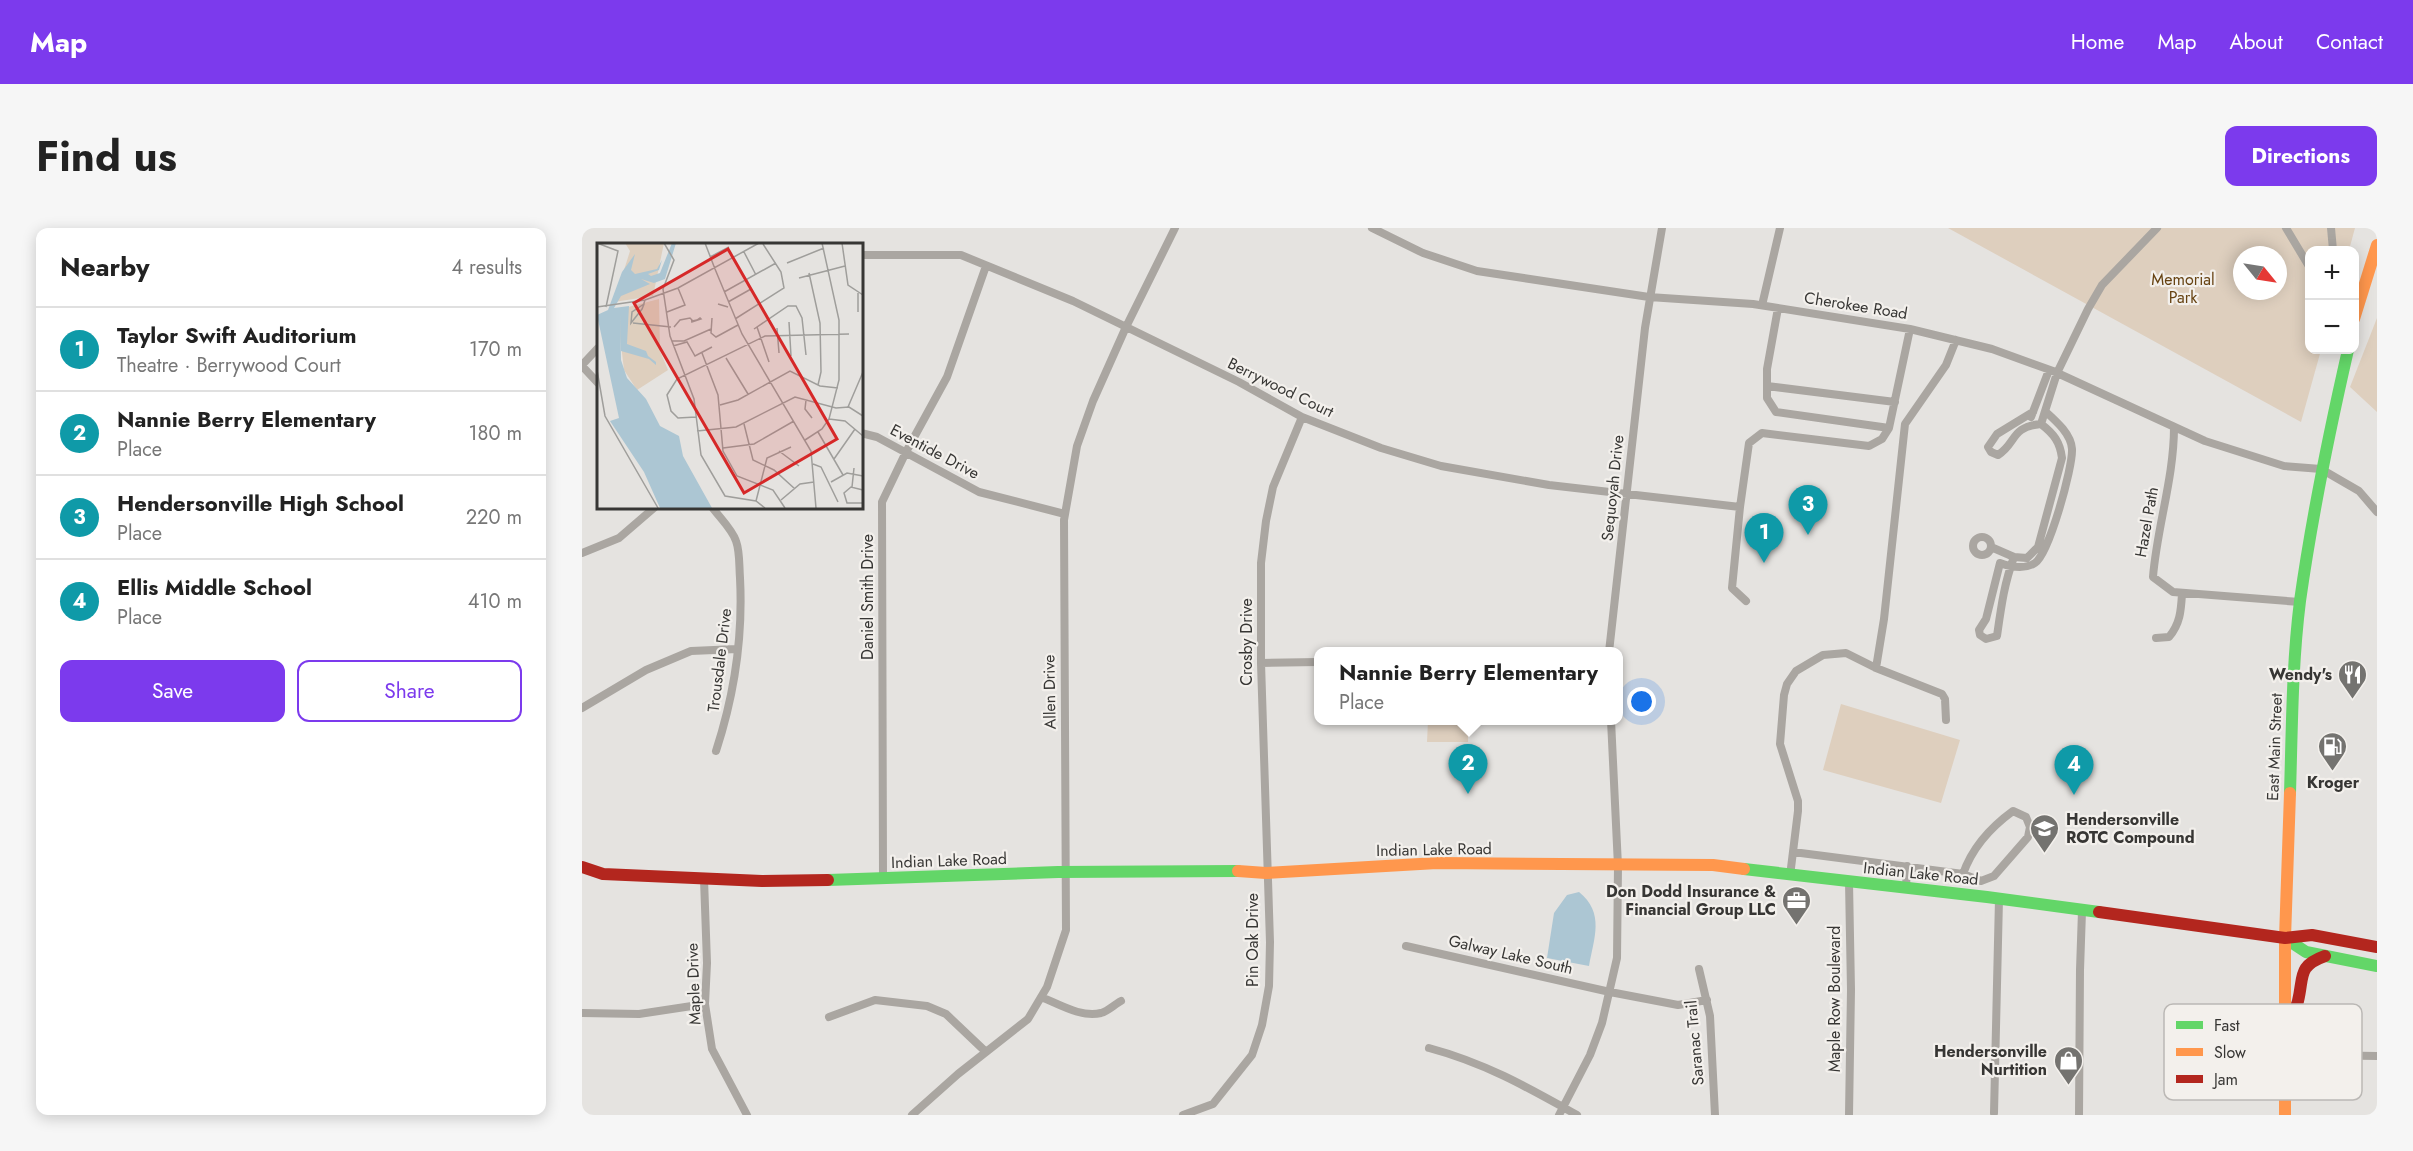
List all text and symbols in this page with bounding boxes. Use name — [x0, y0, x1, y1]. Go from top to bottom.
text: Map — [30, 22, 87, 63]
text: Home — [2071, 27, 2124, 57]
text: Map — [2157, 27, 2197, 57]
text: About — [2230, 27, 2283, 57]
text: Contact — [2316, 27, 2383, 57]
text: Find us — [36, 126, 177, 187]
button: Directions — [2225, 126, 2377, 186]
inset map — [597, 243, 862, 508]
north arrow — [2233, 246, 2287, 300]
map controls — [2305, 246, 2359, 354]
button: + — [2305, 246, 2359, 300]
text: Nearby — [60, 248, 149, 286]
text: 4 results — [451, 253, 522, 282]
park label: Memorial Park — [2151, 268, 2215, 309]
street label: Cherokee Road — [1803, 286, 1909, 325]
button: − — [2305, 300, 2359, 354]
text: Taylor Swift Auditorium — [117, 319, 356, 351]
text: 1 — [74, 335, 85, 364]
text: 170 m — [469, 335, 522, 364]
text: Theatre · Berrywood Court — [117, 351, 341, 380]
street label: Berrywood Court — [1224, 352, 1338, 423]
text: Nannie Berry Elementary — [117, 403, 376, 435]
street label: Eventide Drive — [886, 418, 983, 485]
text: 2 — [73, 419, 86, 448]
text: 180 m — [468, 419, 522, 448]
street label: Sequoyah Drive — [1595, 434, 1630, 542]
text: Place — [117, 435, 162, 464]
street label: Hazel Path — [2129, 485, 2164, 559]
pin: 3 — [1788, 486, 1828, 535]
text: Hendersonville High School — [117, 487, 404, 519]
text: 3 — [73, 503, 86, 532]
text: 220 m — [466, 503, 522, 532]
pin: 1 — [1744, 514, 1784, 563]
text: Place — [117, 519, 162, 548]
street label: Daniel Smith Drive — [856, 534, 879, 660]
text: Ellis Middle School — [117, 571, 312, 603]
text: 4 — [73, 587, 86, 616]
text: 410 m — [468, 587, 522, 616]
street label: Crosby Drive — [1235, 598, 1258, 686]
text: Place — [117, 603, 162, 632]
street label: Trousdale Drive — [702, 607, 737, 713]
popup — [1314, 647, 1623, 725]
street label: Allen Drive — [1037, 654, 1062, 730]
text: Nannie Berry Elementary — [1339, 656, 1598, 688]
restaurant icon: Wendy's — [2337, 658, 2369, 700]
button: Save — [60, 660, 285, 722]
button: Share — [297, 660, 522, 722]
place label: Wendy's — [2269, 663, 2332, 686]
your location — [1627, 687, 1656, 716]
text: Place — [1339, 688, 1384, 717]
street label: East Main Street — [2261, 693, 2288, 801]
fuel station icon: Kroger — [2317, 730, 2349, 772]
pin: 2 — [1448, 744, 1488, 794]
pin: 4 — [2054, 746, 2094, 795]
place label: Kroger — [2307, 771, 2360, 794]
place label: Hendersonville ROTC Compound — [2066, 808, 2195, 849]
school or university icon: Hendersonville ROTC Compound — [2029, 812, 2061, 854]
street label: Indian Lake Road — [1376, 837, 1492, 862]
street label: Indian Lake Road — [891, 847, 1007, 874]
street label: Indian Lake Road — [1862, 856, 1980, 891]
place label: Don Dodd Insurance & Financial Group LLC — [1606, 880, 1776, 921]
office icon: Don Dodd Insurance & Financial Group LLC — [1781, 884, 1813, 926]
street label: Pin Oak Drive — [1241, 893, 1264, 987]
street label: Maple Row Boulevard — [1823, 926, 1846, 1072]
street label: Galway Lake South — [1446, 929, 1575, 980]
street label: Maple Drive — [681, 943, 706, 1025]
street label: Saranac Trail — [1679, 999, 1710, 1086]
legend — [2164, 1004, 2362, 1100]
text: Fast — [2214, 1014, 2240, 1037]
place label: Hendersonville Nurtition — [1934, 1040, 2047, 1081]
text: Slow — [2214, 1041, 2246, 1064]
shop icon: Hendersonville Nurtition — [2052, 1044, 2084, 1086]
text: Jam — [2212, 1068, 2238, 1091]

